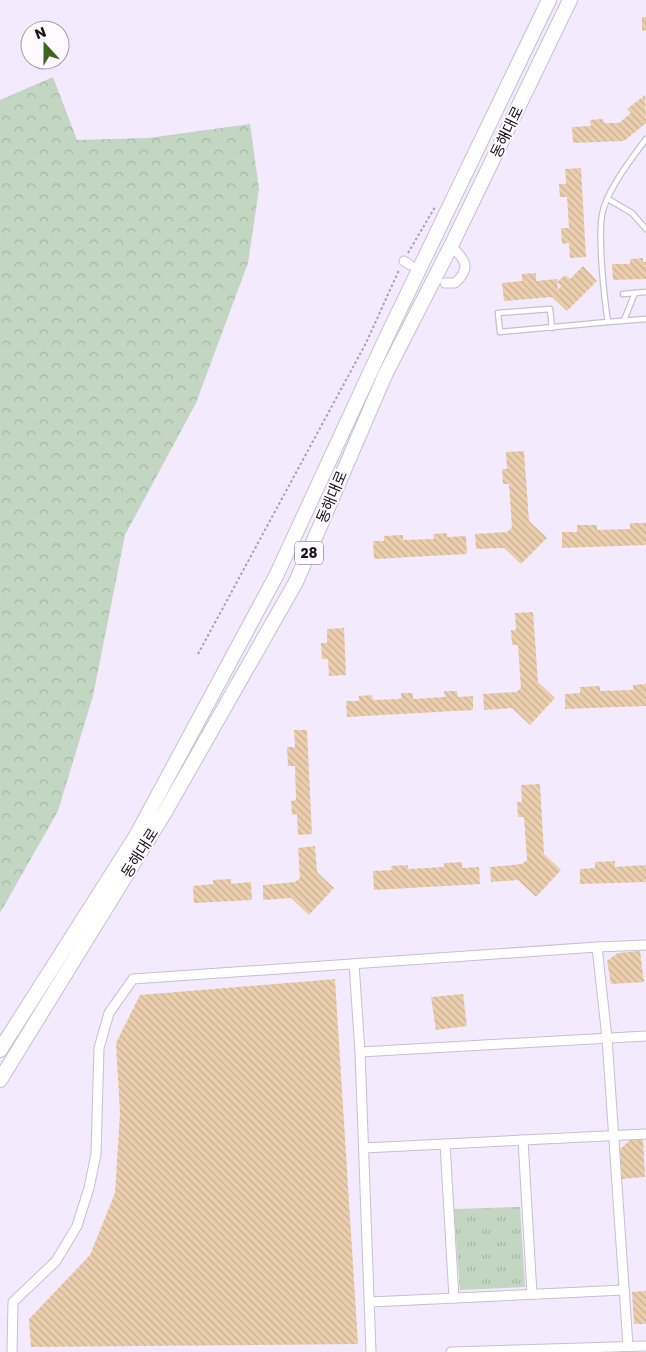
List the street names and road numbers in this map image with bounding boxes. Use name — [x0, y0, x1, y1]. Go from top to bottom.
street label: 동해대로 — [485, 102, 528, 161]
street label: 동해대로 — [311, 467, 352, 526]
road number: 28 — [295, 542, 323, 564]
street label: 동해대로 — [116, 824, 163, 882]

